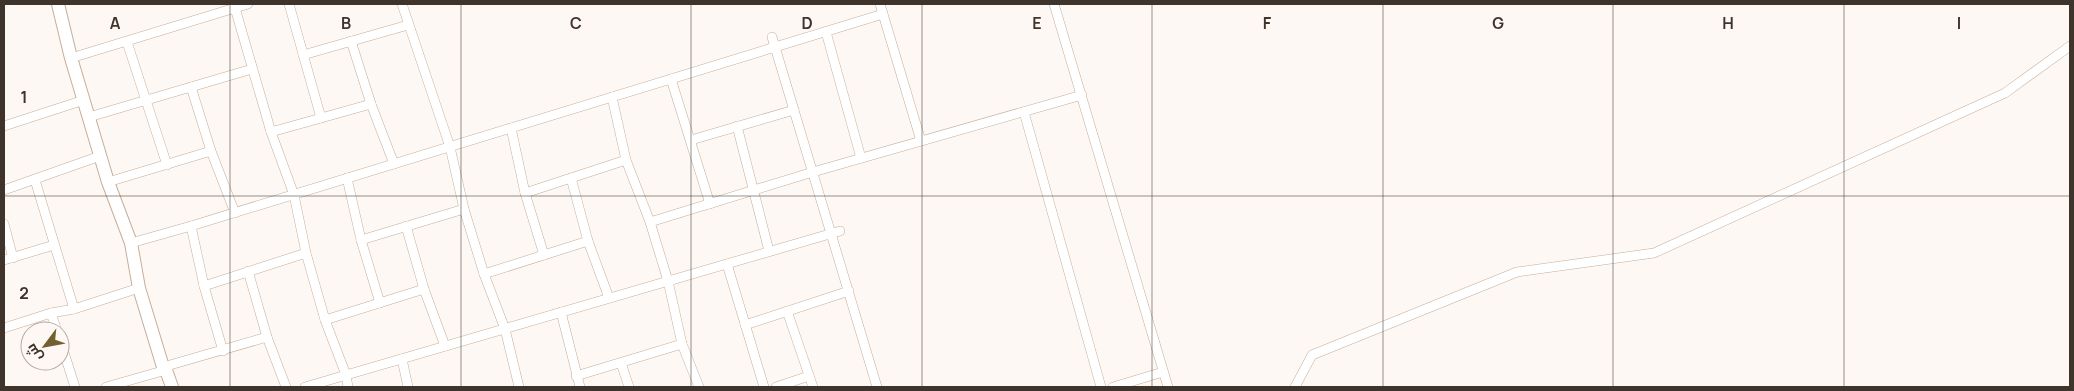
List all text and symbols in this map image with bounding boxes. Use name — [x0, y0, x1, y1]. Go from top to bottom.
text: A — [110, 12, 121, 34]
text: B — [341, 12, 351, 34]
text: C — [570, 12, 582, 34]
text: D — [801, 12, 813, 34]
text: E — [1032, 12, 1042, 34]
text: F — [1263, 12, 1272, 34]
text: G — [1492, 12, 1504, 34]
text: H — [1722, 12, 1734, 34]
text: I — [1957, 12, 1961, 34]
text: 1 — [20, 86, 28, 108]
text: 2 — [19, 282, 29, 304]
north arrow — [20, 321, 70, 371]
text: ش — [21, 340, 46, 366]

